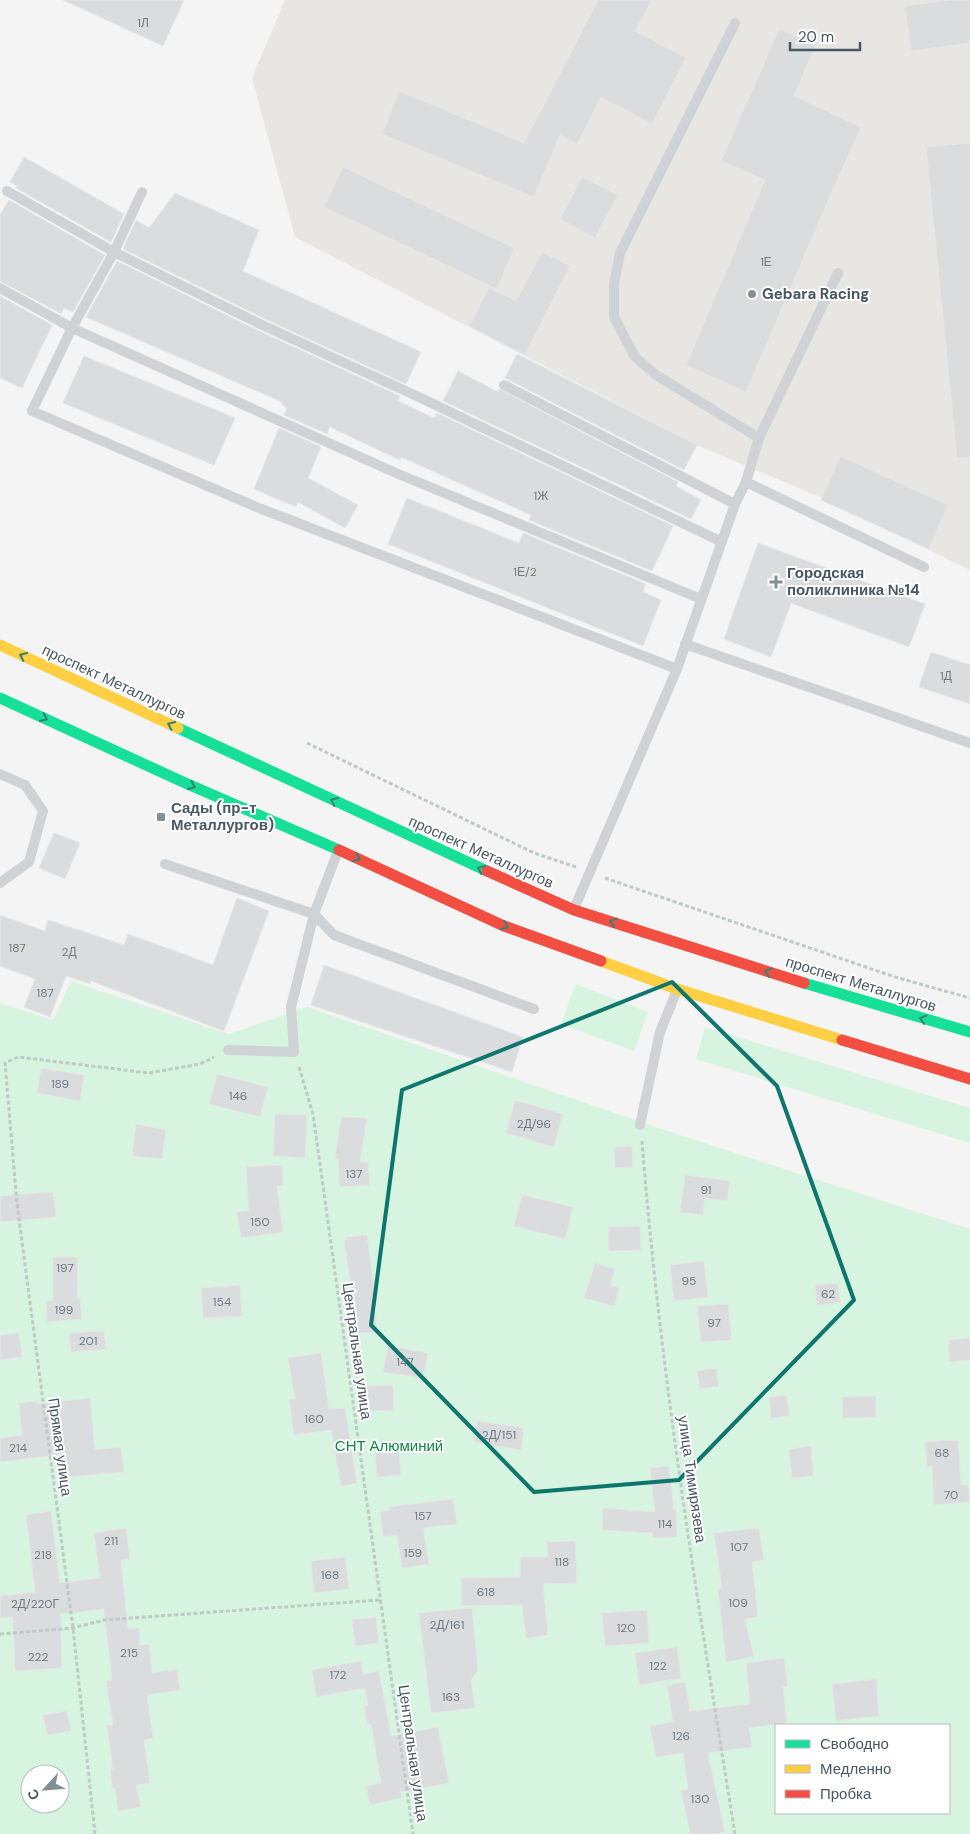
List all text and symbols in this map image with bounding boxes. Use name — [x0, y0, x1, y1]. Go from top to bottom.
house number: 1Л — [137, 15, 149, 31]
scale bar — [790, 20, 860, 52]
text: 20 m — [798, 27, 834, 47]
house number: 1Е — [760, 254, 772, 270]
place label: Gebara Racing — [762, 284, 869, 304]
marker: Gebara Racing — [746, 288, 758, 300]
house number: 1Ж — [534, 488, 548, 504]
place label: Городская поликлиника №14 — [787, 563, 920, 600]
house number: 1Е/2 — [513, 564, 537, 580]
marker: Городская поликлиника №14 — [769, 575, 783, 589]
street label: проспект Металлургов — [39, 640, 189, 724]
one-way arrow — [19, 652, 28, 663]
house number: 1Д — [940, 668, 952, 684]
one-way arrow — [39, 712, 48, 723]
one-way arrow — [167, 721, 176, 731]
one-way arrow — [187, 780, 196, 791]
one-way arrow — [330, 796, 339, 807]
place label: Сады (пр-т Металлургов) — [171, 798, 274, 835]
marker: Сады (пр-т Металлургов) — [155, 811, 167, 823]
street label: проспект Металлургов — [405, 811, 557, 893]
one-way arrow — [352, 852, 361, 863]
one-way arrow — [477, 865, 486, 875]
one-way arrow — [609, 918, 617, 928]
one-way arrow — [500, 919, 509, 930]
house number: 187 — [8, 940, 26, 956]
house number: 2Д — [61, 944, 77, 960]
street label: проспект Металлургов — [783, 952, 939, 1016]
one-way arrow — [764, 967, 772, 977]
house number: 187 — [36, 985, 54, 1001]
one-way arrow — [920, 1014, 928, 1024]
house number: 189 — [51, 1076, 69, 1092]
house number: 146 — [229, 1088, 247, 1104]
house number: 2Д/96 — [517, 1116, 551, 1132]
house number: 137 — [345, 1166, 363, 1182]
house number: 91 — [700, 1182, 712, 1198]
house number: 150 — [250, 1214, 270, 1230]
house number: 197 — [56, 1260, 74, 1276]
house number: 95 — [682, 1273, 696, 1289]
street label: Центральная улица — [338, 1281, 377, 1421]
house number: 62 — [821, 1286, 835, 1302]
house number: 154 — [213, 1294, 231, 1310]
house number: 199 — [55, 1302, 73, 1318]
house number: 97 — [707, 1315, 721, 1331]
house number: 201 — [79, 1333, 97, 1349]
house number: 147 — [396, 1354, 414, 1370]
street label: Прямая улица — [43, 1397, 77, 1498]
house number: 160 — [304, 1411, 324, 1427]
street label: улица Тимирязева — [673, 1414, 711, 1545]
house number: 2Д/151 — [482, 1427, 516, 1443]
park label: СНТ Алюминий — [335, 1436, 443, 1456]
house number: 214 — [9, 1440, 27, 1456]
house number: 68 — [935, 1445, 949, 1461]
house number: 70 — [944, 1487, 958, 1503]
house number: 157 — [414, 1508, 432, 1524]
house number: 114 — [658, 1516, 672, 1532]
house number: 211 — [104, 1533, 118, 1549]
house number: 107 — [730, 1539, 748, 1555]
house number: 159 — [404, 1545, 422, 1561]
house number: 218 — [34, 1547, 52, 1563]
house number: 118 — [555, 1554, 569, 1570]
house number: 168 — [321, 1567, 339, 1583]
house number: 618 — [477, 1584, 495, 1600]
house number: 109 — [728, 1595, 748, 1611]
house number: 2Д/220Г — [11, 1596, 60, 1612]
house number: 2Д/161 — [430, 1617, 464, 1633]
house number: 120 — [617, 1620, 635, 1636]
house number: 215 — [120, 1645, 138, 1661]
house number: 222 — [28, 1649, 48, 1665]
house number: 122 — [649, 1658, 667, 1674]
house number: 172 — [330, 1667, 346, 1683]
street label: Центральная улица — [394, 1683, 433, 1823]
house number: 163 — [442, 1689, 460, 1705]
legend — [775, 1724, 950, 1814]
house number: 126 — [672, 1728, 690, 1744]
text: Свободно — [820, 1734, 889, 1754]
text: Медленно — [820, 1759, 891, 1779]
north arrow — [20, 1764, 70, 1814]
text: Пробка — [820, 1784, 872, 1804]
text: С — [23, 1786, 44, 1803]
house number: 130 — [690, 1791, 710, 1807]

